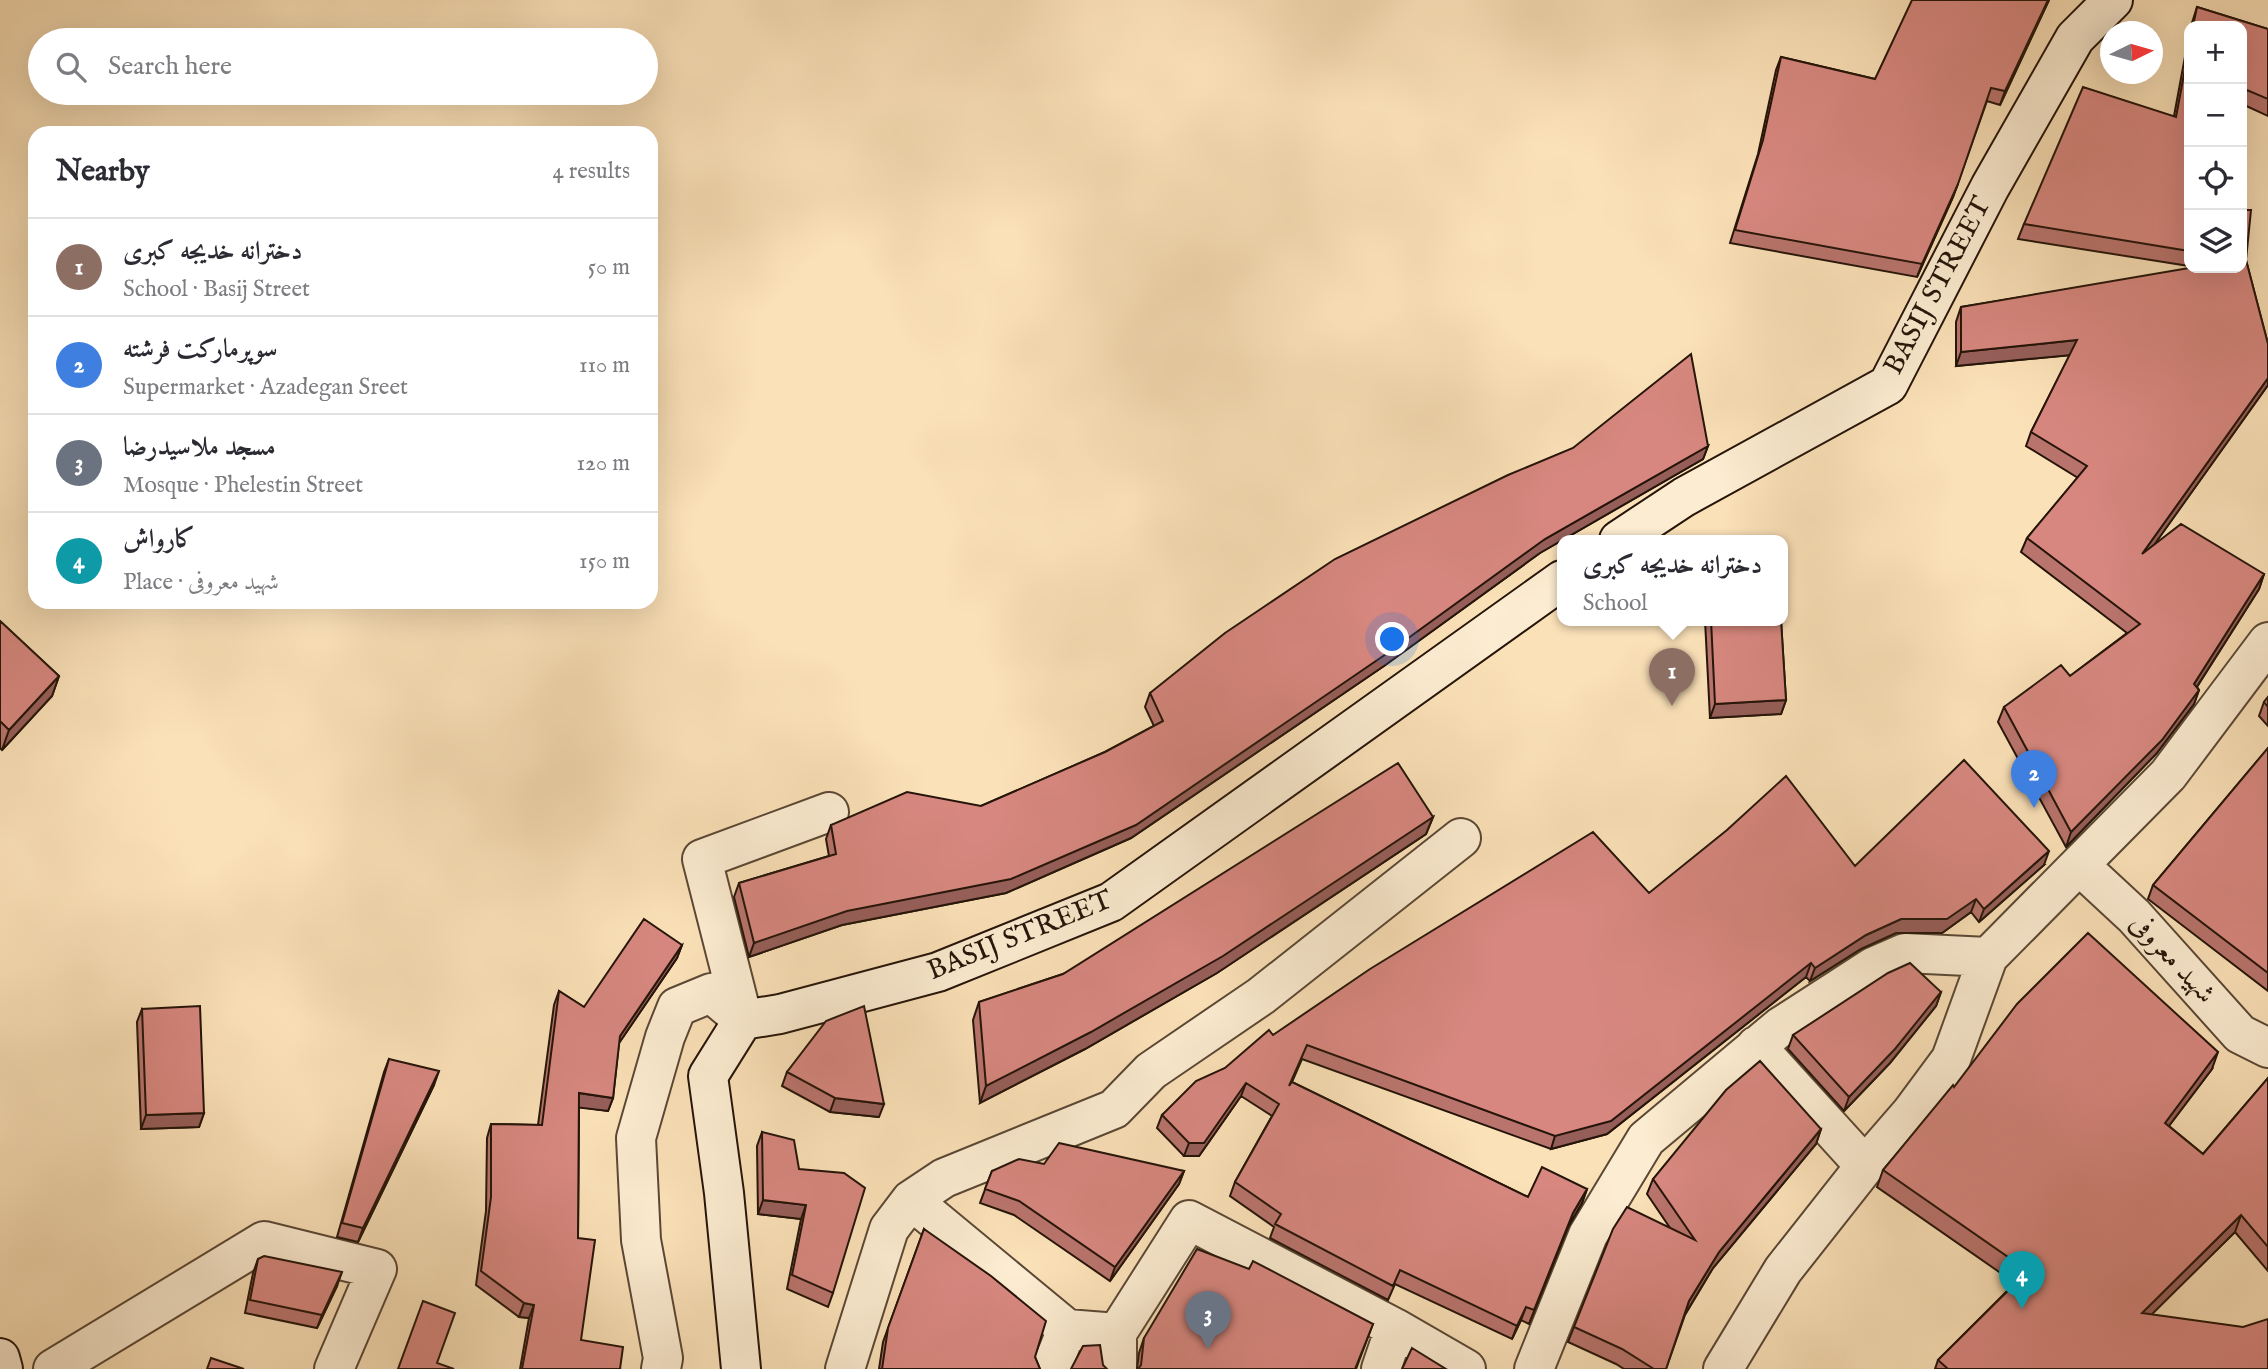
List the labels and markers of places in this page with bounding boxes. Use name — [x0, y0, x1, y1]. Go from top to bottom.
pin: 1 — [1649, 648, 1695, 706]
pin: 2 — [2011, 750, 2057, 808]
pin: 4 — [1999, 1251, 2045, 1309]
pin: 3 — [1185, 1291, 1231, 1349]

